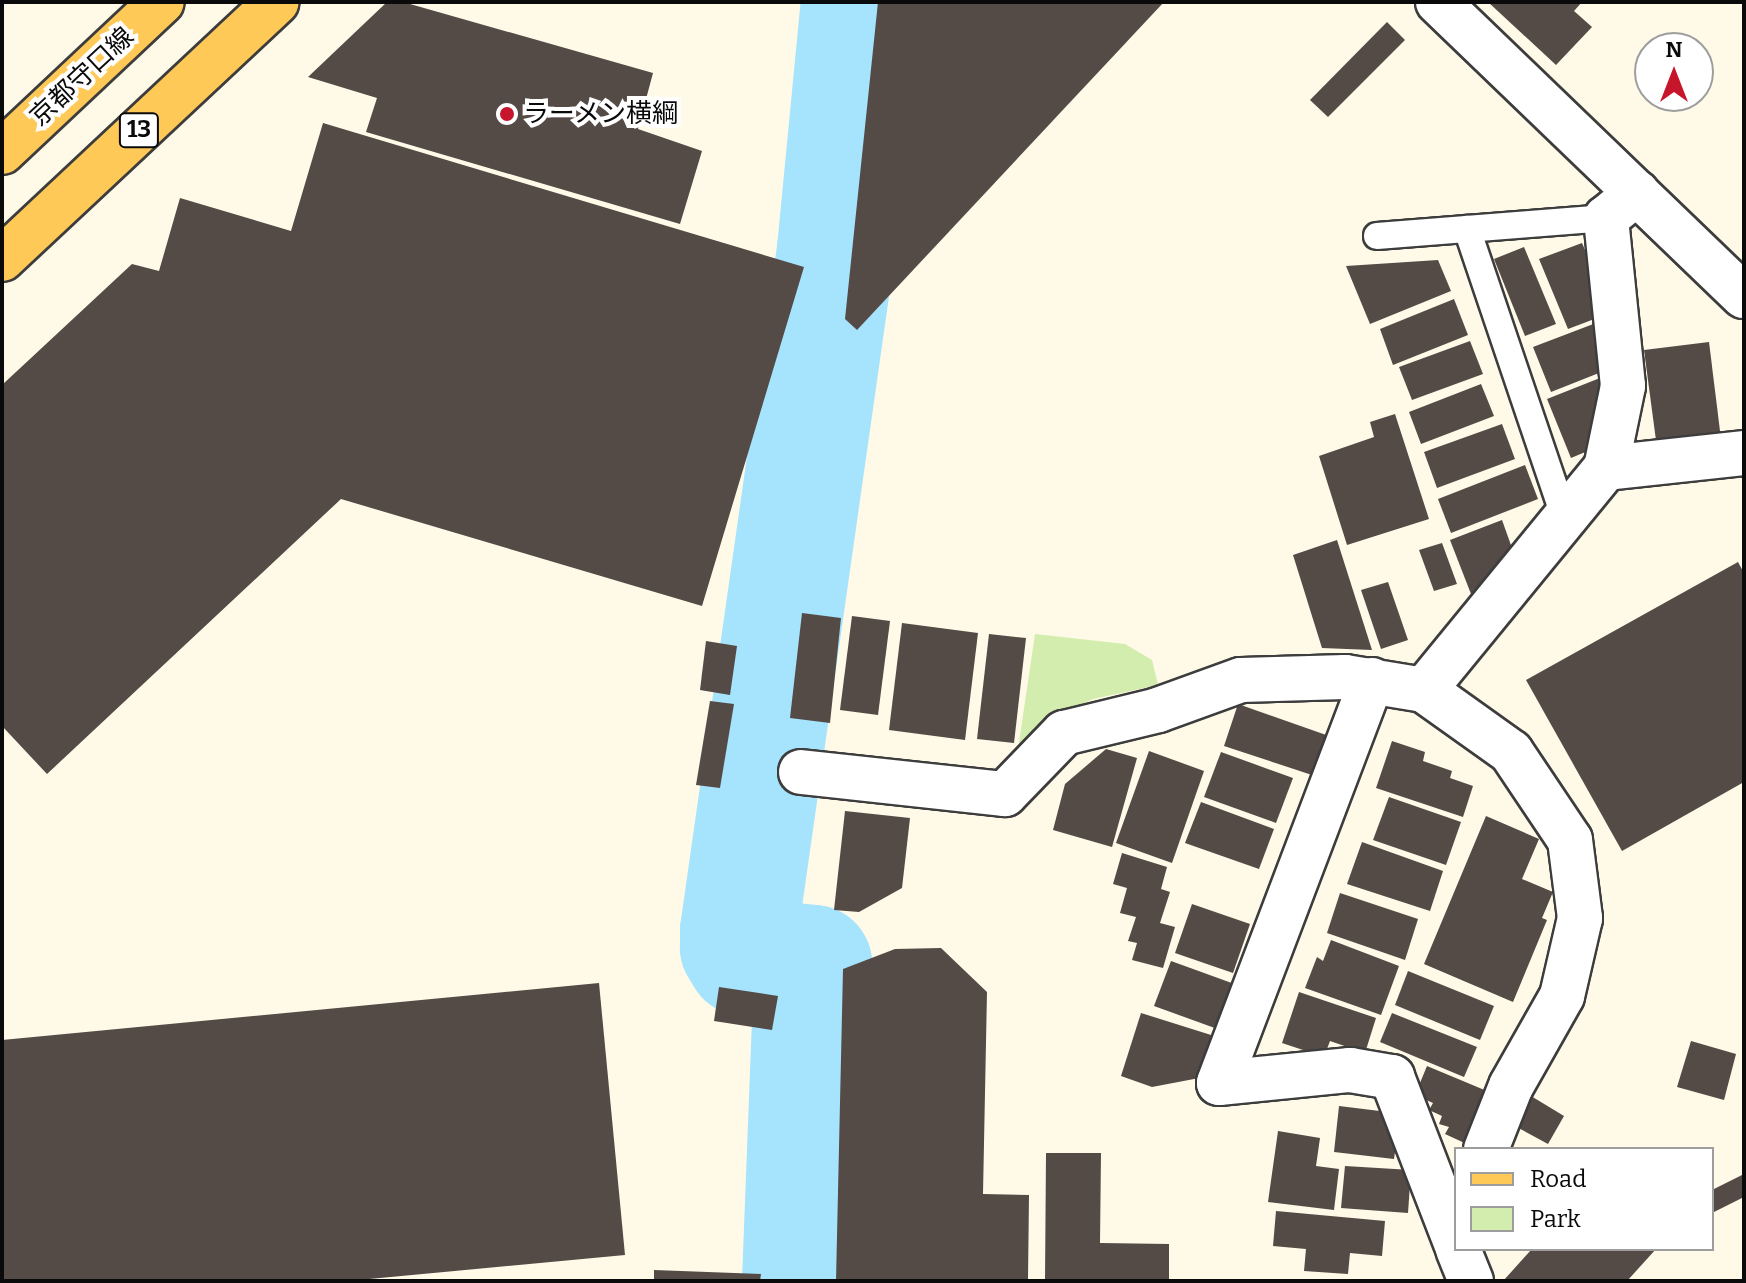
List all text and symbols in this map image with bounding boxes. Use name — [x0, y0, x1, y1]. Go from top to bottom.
street label: 京都守口線 — [24, 21, 140, 133]
north arrow — [1634, 32, 1714, 112]
text: N — [1666, 36, 1682, 63]
place label: ラーメン横綱 — [523, 98, 679, 130]
marker: ラーメン横綱 — [498, 105, 516, 123]
road number: 13 — [117, 110, 161, 150]
legend — [1454, 1147, 1714, 1251]
text: Road — [1530, 1165, 1586, 1193]
text: Park — [1530, 1205, 1581, 1233]

